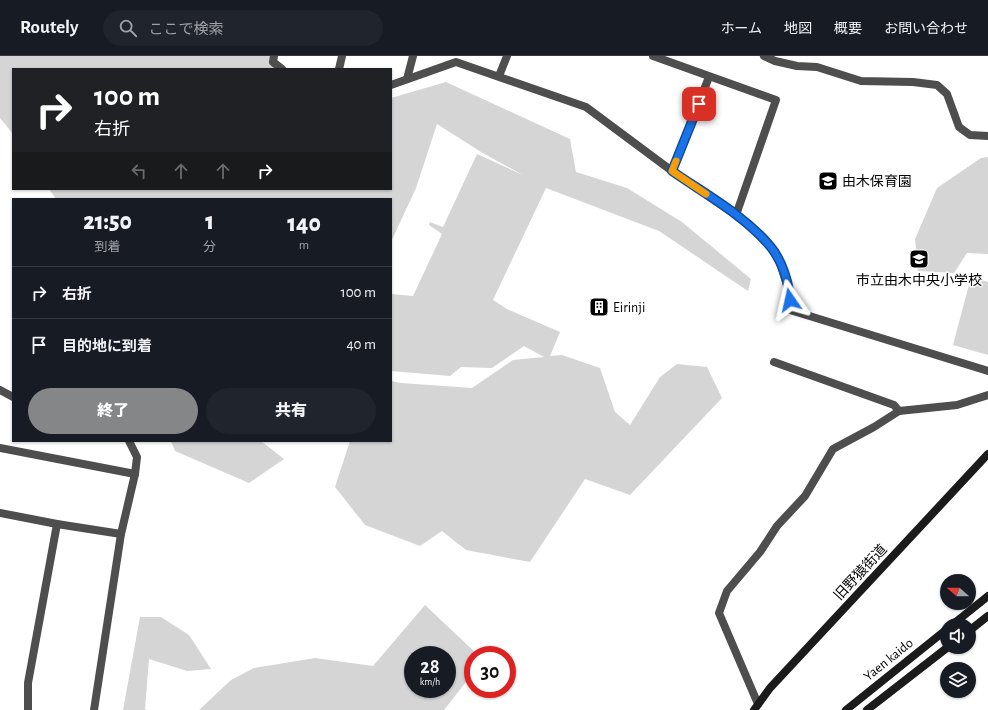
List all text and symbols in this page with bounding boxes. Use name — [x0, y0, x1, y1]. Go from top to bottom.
search box — [103, 10, 383, 46]
icon: search — [117, 17, 139, 39]
text: Routely — [20, 18, 79, 37]
text: ここで検索 — [149, 22, 224, 37]
text: ホーム — [720, 22, 762, 36]
text: 地図 — [784, 22, 812, 36]
text: 概要 — [834, 22, 862, 36]
text: お問い合わせ — [884, 22, 968, 36]
text: 100 m — [94, 83, 160, 111]
icon: right — [28, 84, 80, 136]
pin — [682, 87, 716, 121]
icon: arrive — [688, 93, 710, 115]
text: 右折 — [94, 121, 130, 139]
icon: left — [128, 160, 150, 182]
icon: ahead — [170, 160, 192, 182]
icon: ahead — [212, 160, 234, 182]
icon: right — [254, 160, 276, 182]
school or university icon: 由木保育園 — [817, 170, 839, 192]
place label: 由木保育園 — [842, 174, 912, 189]
text: 21:50 — [83, 210, 132, 234]
text: 1 — [205, 210, 214, 234]
text: 140 — [287, 212, 321, 236]
text: m — [299, 239, 309, 252]
text: 到着 — [95, 241, 121, 254]
text: 分 — [203, 241, 216, 254]
school or university icon: 市立由木中央小学校 — [908, 248, 930, 270]
place label: 市立由木中央小学校 — [856, 273, 982, 288]
position arrow — [769, 279, 811, 321]
icon: right — [28, 282, 50, 304]
text: 100 m — [341, 285, 376, 300]
text: 右折 — [62, 287, 92, 302]
building icon: Eirinji — [588, 296, 610, 318]
place label: Eirinji — [613, 301, 645, 315]
icon: arrive — [28, 334, 50, 356]
text: 40 m — [346, 337, 376, 352]
text: 目的地に到着 — [62, 339, 152, 354]
button: 終了 — [28, 388, 198, 434]
button: 共有 — [206, 388, 376, 434]
street label: 旧野猿街道 — [831, 542, 890, 603]
north arrow — [940, 574, 976, 610]
map controls — [940, 574, 976, 698]
button: sound — [940, 618, 976, 654]
street label: Yaen kaido — [861, 636, 916, 684]
speed limit sign: 30 — [464, 646, 516, 698]
text: 28 — [420, 657, 440, 677]
button: layers — [940, 662, 976, 698]
text: km/h — [420, 677, 440, 687]

